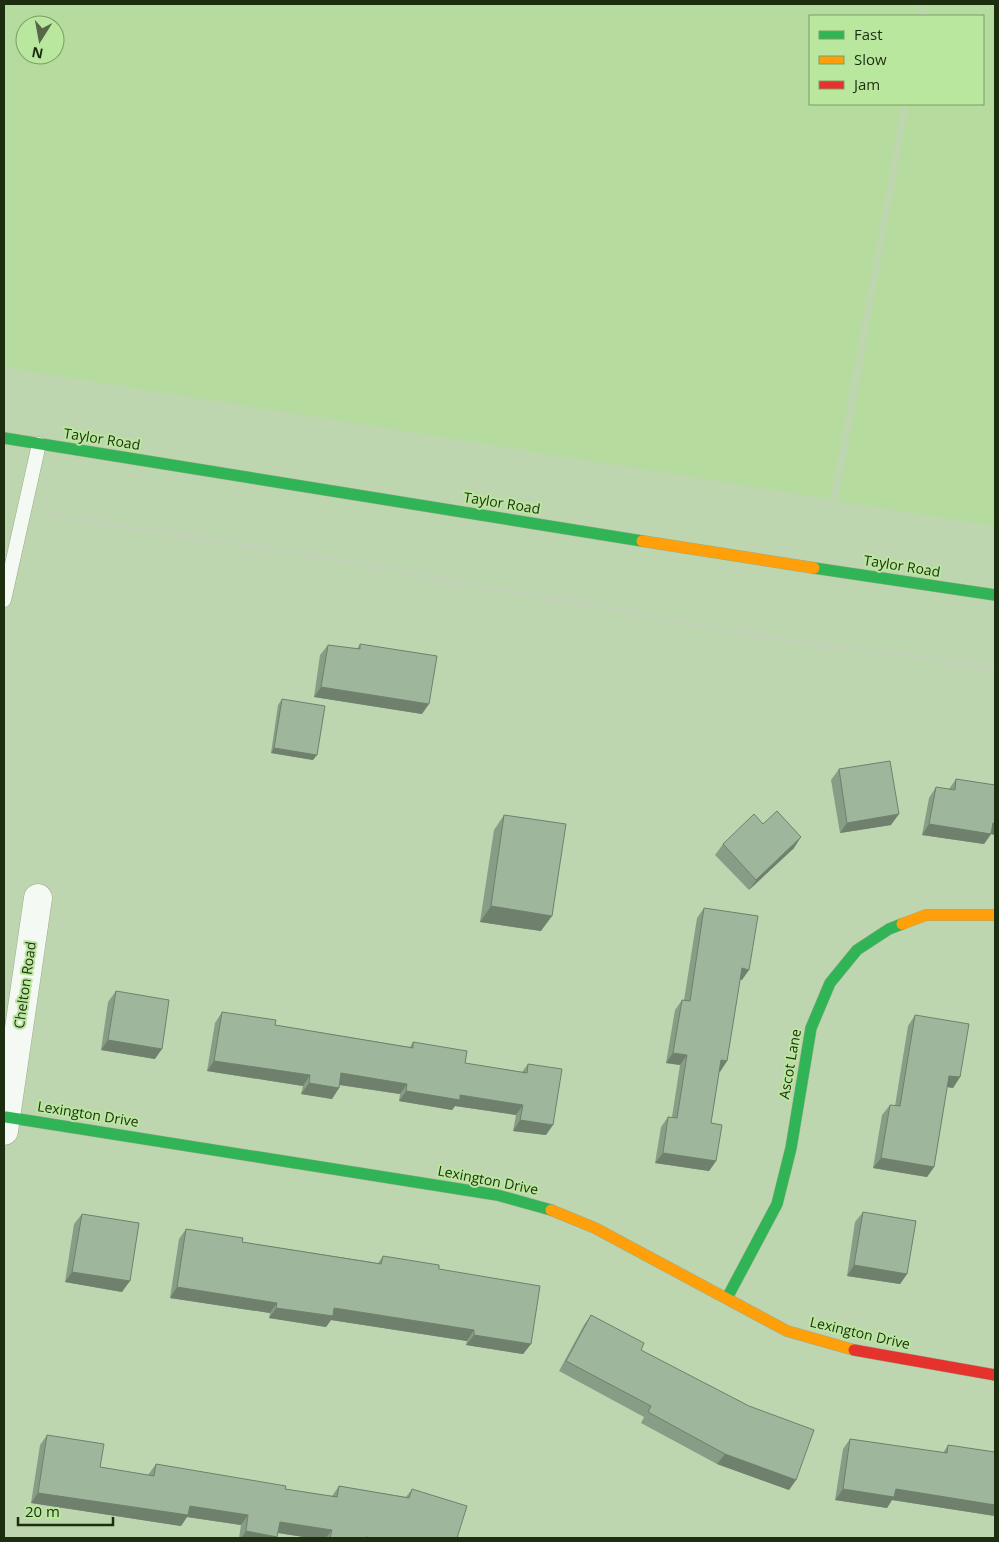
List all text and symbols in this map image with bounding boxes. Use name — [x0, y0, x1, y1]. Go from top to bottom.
north arrow — [15, 15, 65, 65]
legend — [809, 15, 984, 105]
text: Fast — [854, 24, 883, 44]
text: N — [30, 43, 45, 64]
text: Slow — [854, 49, 887, 69]
text: Jam — [852, 74, 880, 94]
street label: Taylor Road — [62, 423, 142, 454]
street label: Taylor Road — [462, 487, 542, 518]
street label: Taylor Road — [862, 550, 942, 581]
street label: Chelton Road — [9, 940, 40, 1030]
street label: Ascot Lane — [774, 1027, 805, 1100]
street label: Lexington Drive — [36, 1096, 140, 1131]
street label: Lexington Drive — [436, 1160, 540, 1199]
street label: Lexington Drive — [808, 1312, 912, 1353]
scale bar — [18, 1494, 112, 1526]
text: 20 m — [25, 1501, 60, 1521]

